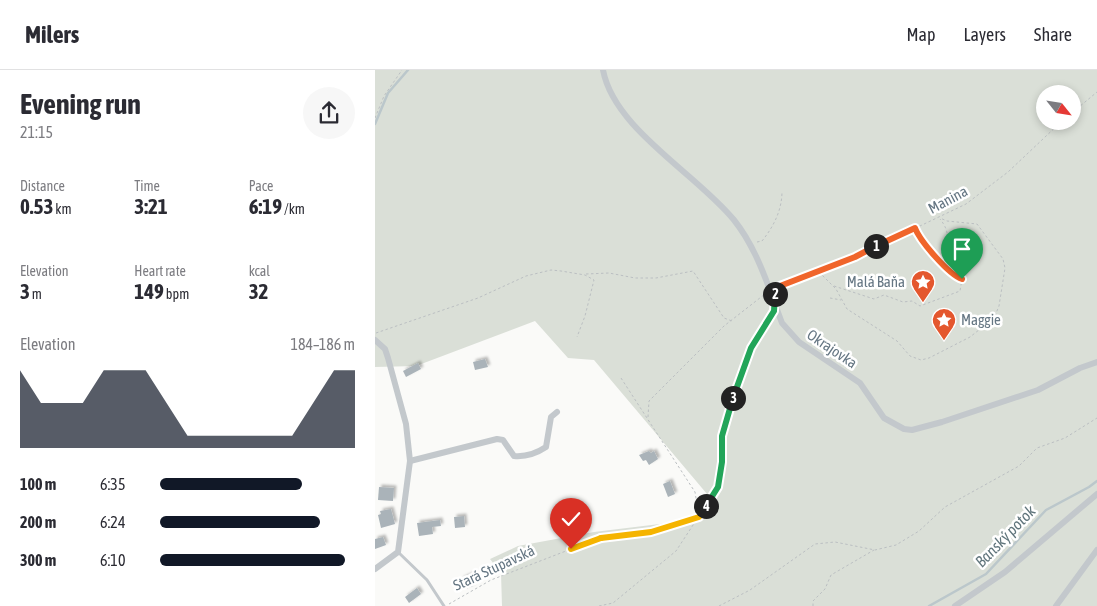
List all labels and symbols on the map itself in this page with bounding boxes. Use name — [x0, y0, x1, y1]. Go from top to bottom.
north arrow — [1036, 85, 1081, 130]
street label: Manina — [925, 182, 970, 217]
pin — [941, 228, 983, 279]
pin: 1 — [863, 234, 889, 258]
place icon: Malá Baňa — [910, 269, 936, 303]
place label: Malá Baňa — [847, 273, 905, 290]
pin: 2 — [763, 282, 787, 306]
place icon: Maggie — [931, 307, 957, 341]
place label: Maggie — [961, 311, 1001, 328]
street label: Okrajovka — [804, 326, 860, 371]
pin: 3 — [721, 386, 745, 410]
pin: 4 — [693, 494, 719, 518]
pin — [550, 498, 592, 549]
water label: Banský potok — [971, 501, 1040, 571]
street label: Stará Stupavská — [450, 541, 537, 594]

